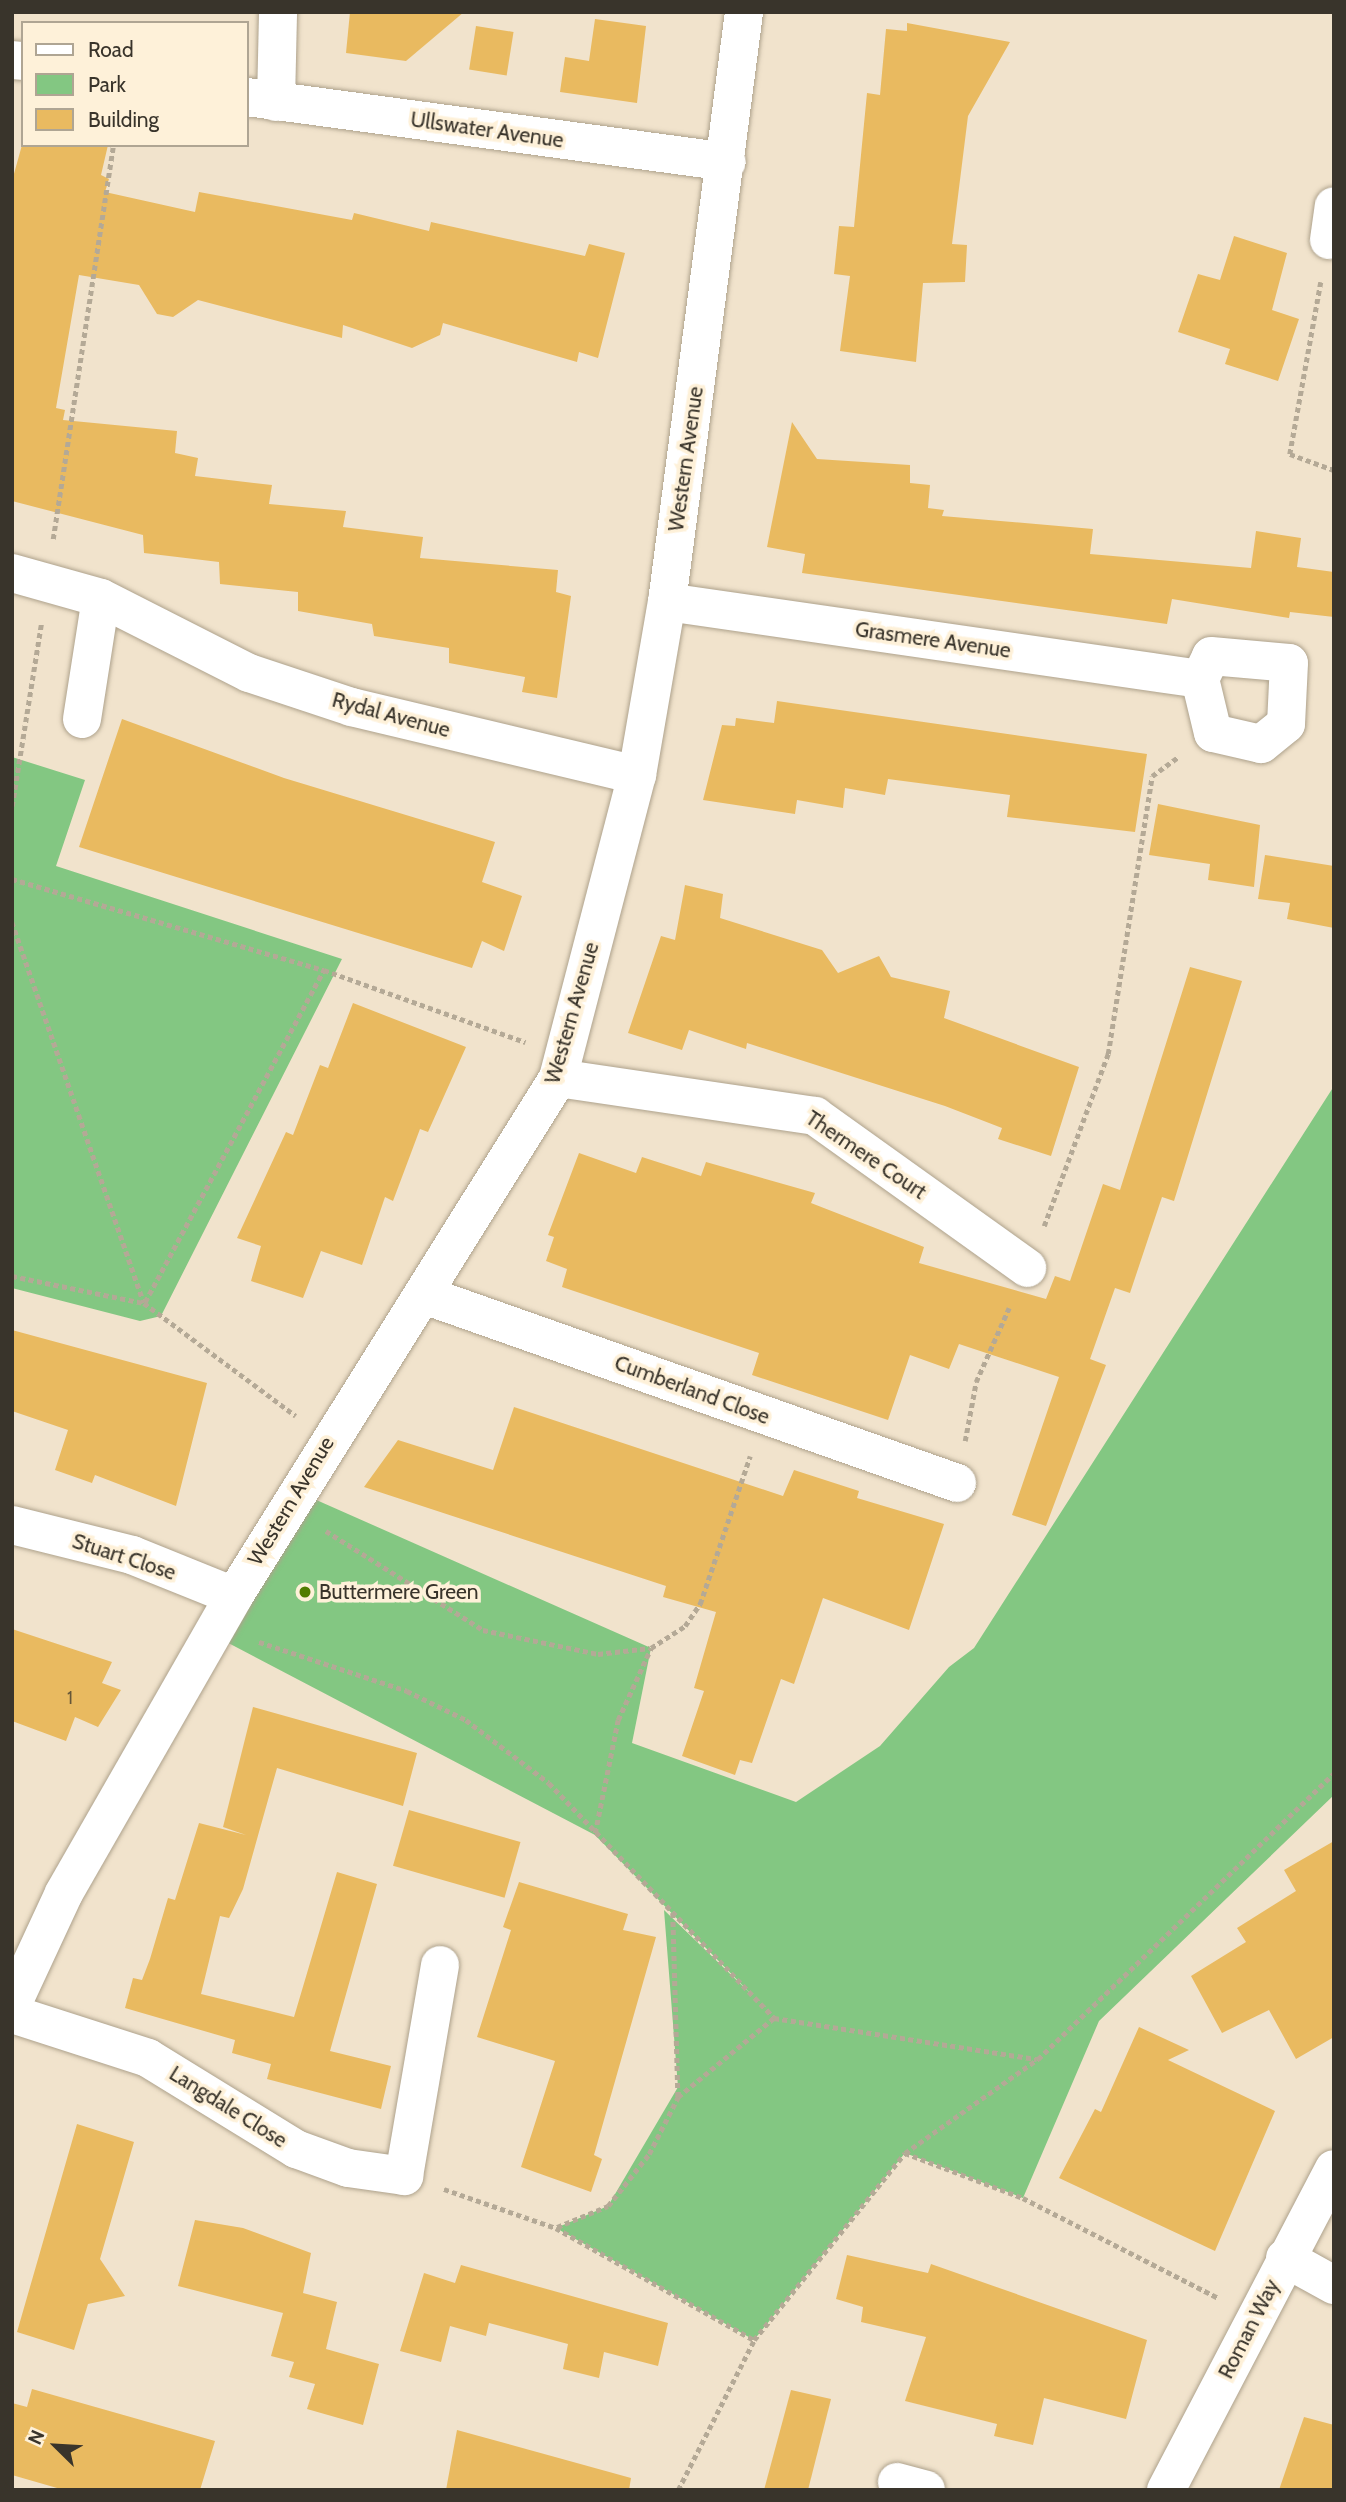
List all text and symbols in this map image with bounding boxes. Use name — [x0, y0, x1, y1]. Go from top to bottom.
legend — [21, 21, 248, 147]
text: Road — [88, 37, 134, 62]
text: Park — [88, 72, 126, 97]
text: Building — [88, 107, 159, 132]
street label: Ullswater Avenue — [409, 107, 565, 153]
street label: Western Avenue — [663, 385, 709, 533]
street label: Grasmere Avenue — [854, 617, 1012, 663]
street label: Rydal Avenue — [329, 687, 453, 743]
street label: Western Avenue — [540, 939, 604, 1087]
street label: Thermere Court — [801, 1105, 931, 1205]
street label: Cumberland Close — [611, 1350, 773, 1430]
street label: Western Avenue — [243, 1432, 339, 1570]
street label: Stuart Close — [69, 1528, 179, 1586]
place label: Buttermere Green — [319, 1579, 478, 1605]
marker: Buttermere Green — [297, 1584, 313, 1600]
house number: 1 — [67, 1687, 73, 1709]
street label: Langdale Close — [165, 2061, 291, 2153]
street label: Roman Way — [1213, 2275, 1285, 2383]
north arrow — [21, 2411, 91, 2481]
text: N — [23, 2426, 50, 2448]

